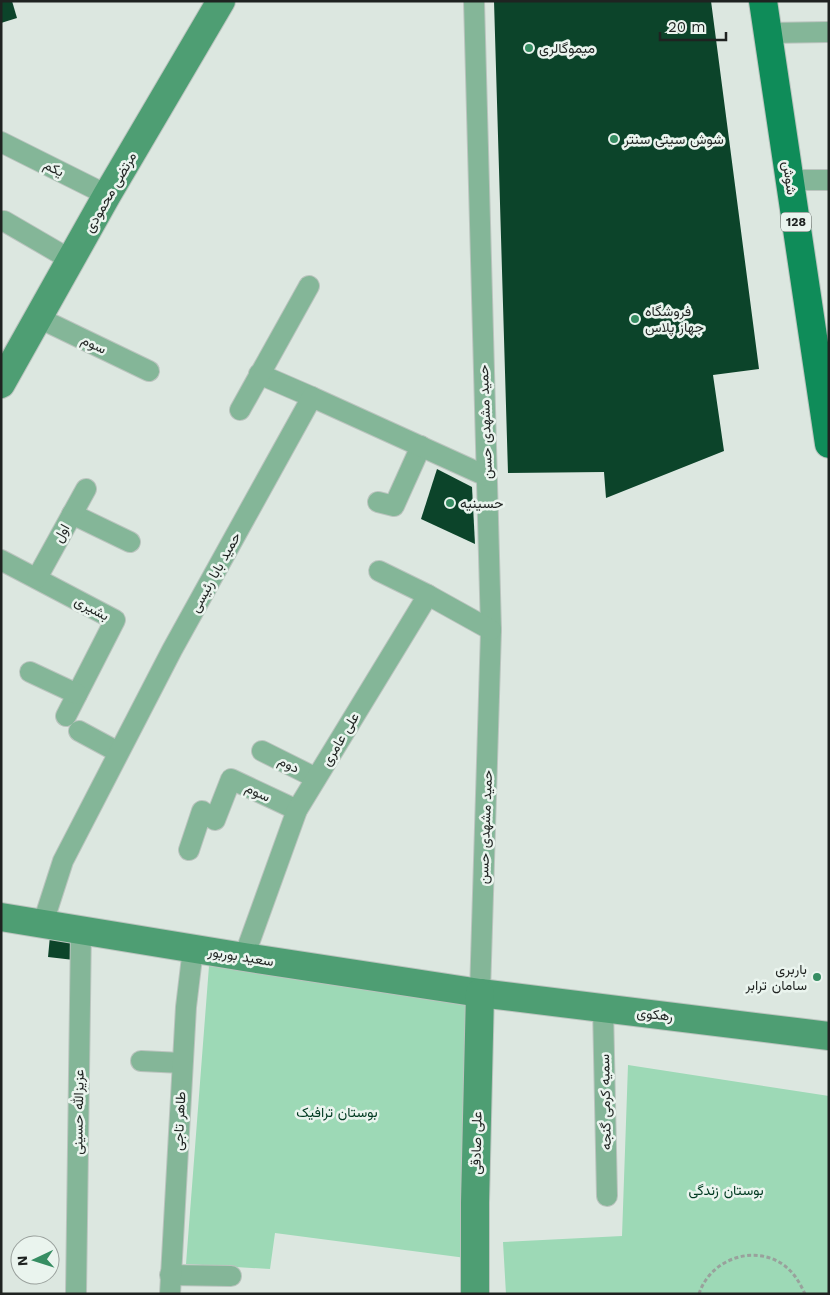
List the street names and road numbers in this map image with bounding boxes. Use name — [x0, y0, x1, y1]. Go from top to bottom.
street label: مرتضی محمودی — [81, 149, 140, 235]
street label: یکم — [41, 156, 67, 181]
street label: شوش — [779, 160, 800, 196]
road number: 128 — [781, 212, 811, 232]
street label: سوم — [79, 331, 109, 358]
street label: حمید مشهدی حسن — [475, 365, 496, 479]
street label: اول — [50, 521, 74, 546]
street label: حمید بابا رئیسی — [186, 529, 244, 615]
street label: بشیری — [72, 592, 112, 625]
street label: علی عامری — [318, 709, 363, 769]
street label: دوم — [275, 752, 302, 777]
street label: حمید مشهدی حسن — [475, 770, 496, 884]
street label: سوم — [243, 779, 273, 806]
street label: سعید بوربور — [206, 943, 275, 970]
street label: رهکوی — [636, 1004, 674, 1025]
street label: سمیه کرمی گنجه — [596, 1054, 615, 1150]
street label: عزیزالله حسینی — [69, 1069, 88, 1155]
street label: طاهر تاجی — [169, 1091, 190, 1151]
street label: علی صادقی — [467, 1111, 486, 1175]

